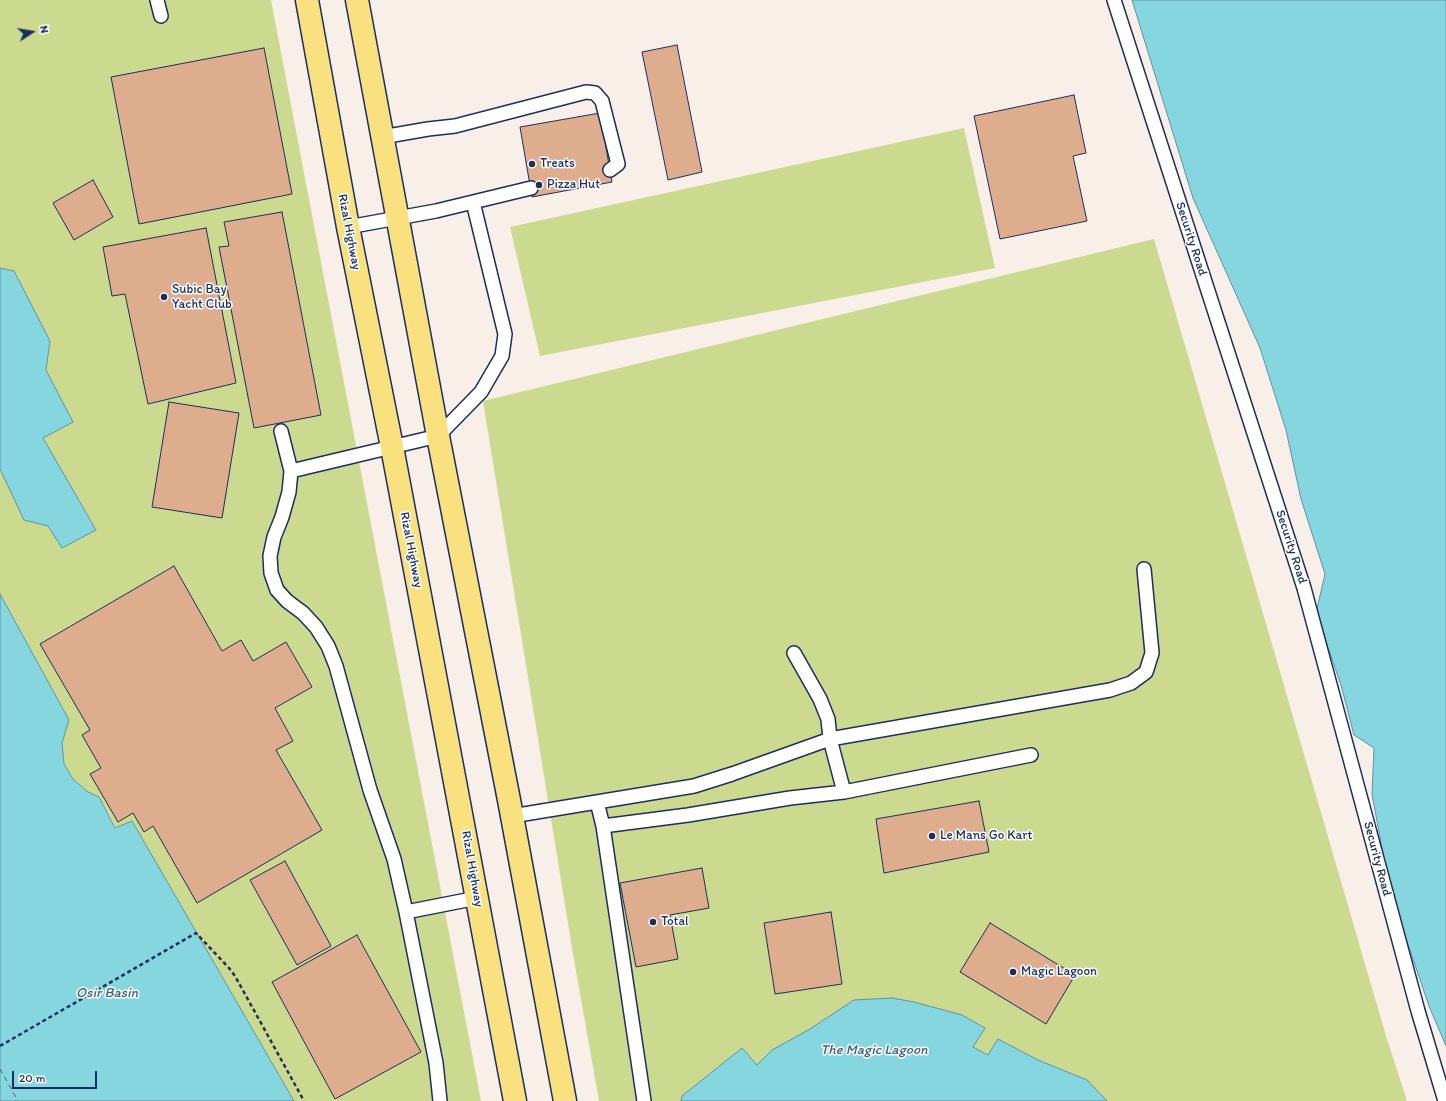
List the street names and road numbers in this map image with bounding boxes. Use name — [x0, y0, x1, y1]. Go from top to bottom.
street label: Rizal Highway — [334, 193, 364, 271]
street label: Security Road — [1172, 200, 1210, 278]
street label: Security Road — [1272, 508, 1310, 586]
street label: Rizal Highway — [396, 511, 426, 589]
street label: Security Road — [1360, 820, 1394, 898]
street label: Rizal Highway — [458, 830, 486, 908]

